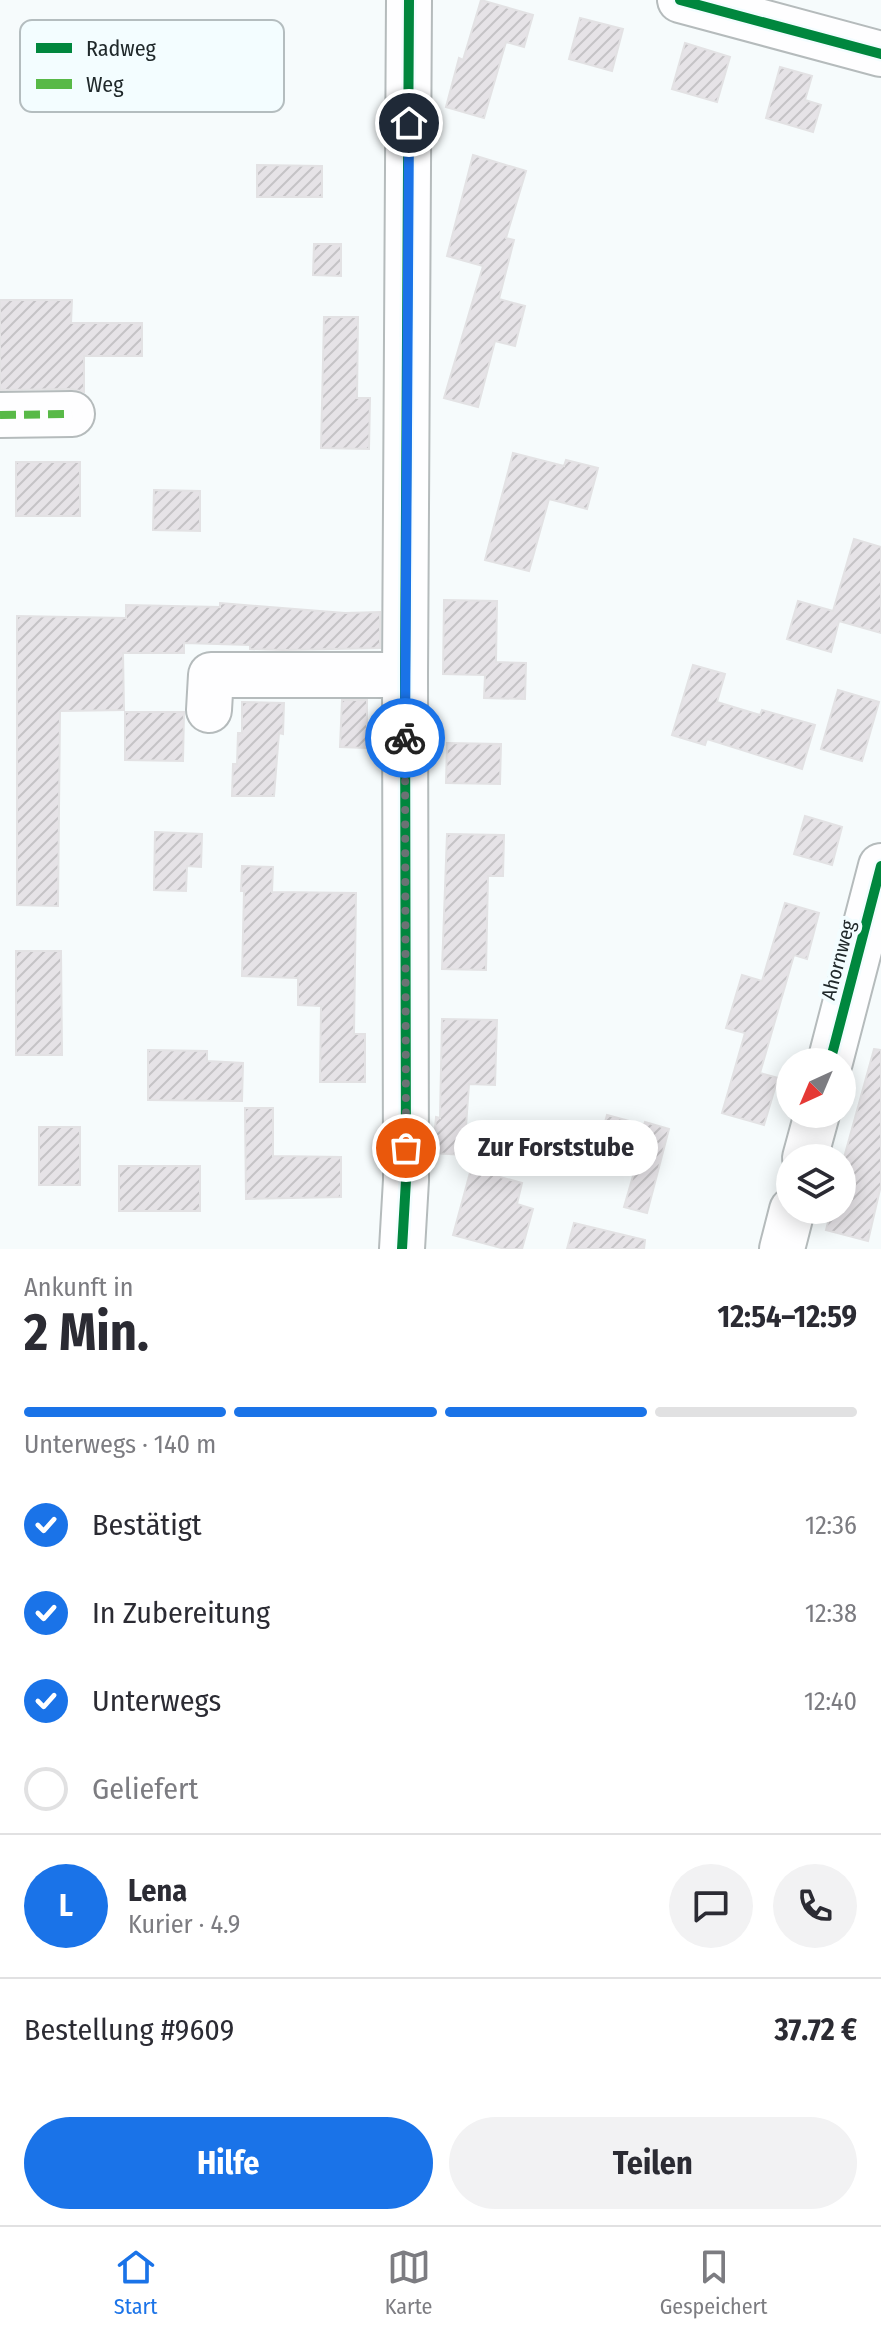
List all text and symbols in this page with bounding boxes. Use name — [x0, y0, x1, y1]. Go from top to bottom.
legend — [20, 20, 284, 112]
text: Radweg — [86, 35, 157, 62]
text: Weg — [86, 71, 124, 98]
pin — [375, 89, 443, 157]
icon: home — [387, 101, 431, 145]
courier — [365, 698, 445, 778]
icon: bike — [383, 716, 427, 760]
street label: Ahornweg — [816, 917, 860, 1002]
north arrow — [776, 1048, 856, 1128]
map controls — [776, 1048, 856, 1224]
pin — [372, 1114, 440, 1182]
callout: Zur Forststube — [454, 1120, 658, 1176]
icon: bag — [384, 1126, 428, 1170]
text: Zur Forststube — [478, 1132, 634, 1163]
button: layers — [776, 1144, 856, 1224]
text: Ankunft in — [24, 1272, 133, 1303]
text: 12:54–12:59 — [718, 1299, 857, 1335]
text: 2 Min. — [24, 1301, 149, 1364]
text: Unterwegs · 140 m — [24, 1429, 216, 1460]
icon: check — [24, 1503, 68, 1547]
text: Bestätigt — [92, 1507, 202, 1543]
text: 12:36 — [805, 1510, 857, 1541]
icon: check — [24, 1591, 68, 1635]
text: In Zubereitung — [92, 1595, 270, 1631]
text: 12:38 — [805, 1598, 857, 1629]
icon: check — [24, 1679, 68, 1723]
text: Unterwegs — [92, 1683, 221, 1719]
text: 12:40 — [804, 1686, 857, 1717]
text: Geliefert — [92, 1771, 198, 1807]
button: chat — [669, 1864, 753, 1948]
button: phone — [773, 1864, 857, 1948]
text: Lena — [128, 1873, 187, 1909]
text: L — [59, 1888, 73, 1924]
text: Kurier · 4.9 — [128, 1909, 240, 1940]
text: Bestellung #9609 — [24, 2012, 234, 2048]
text: 37.72 € — [774, 2012, 857, 2048]
button: Hilfe — [24, 2117, 433, 2209]
button: Teilen — [449, 2117, 857, 2209]
tab: Start — [114, 2245, 158, 2320]
tab: Karte — [385, 2245, 432, 2320]
tab: Gespeichert — [660, 2245, 767, 2320]

